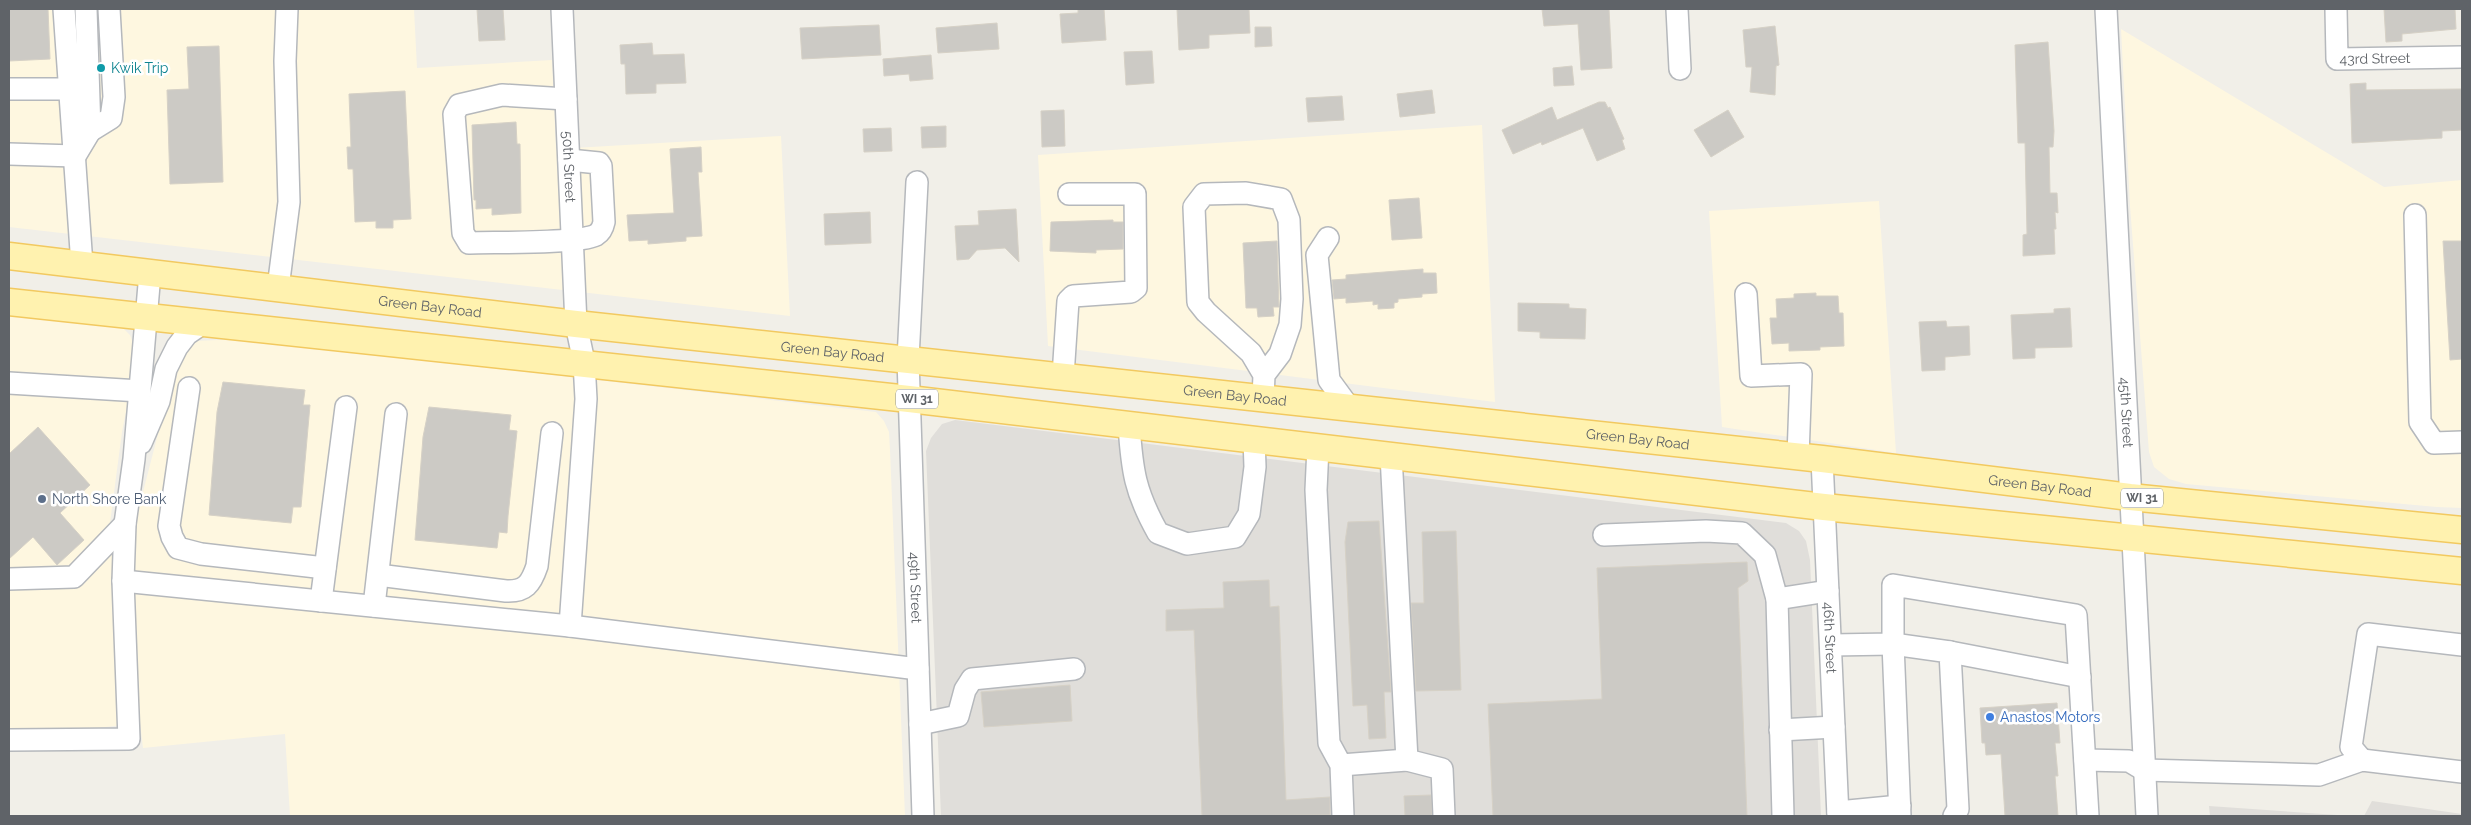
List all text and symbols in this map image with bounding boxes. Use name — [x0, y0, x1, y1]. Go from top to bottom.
street label: 43rd Street — [2339, 50, 2411, 67]
place label: Kwik Trip — [111, 60, 169, 76]
marker: Kwik Trip — [95, 62, 107, 74]
street label: 50th Street — [559, 131, 579, 203]
street label: Green Bay Road — [377, 292, 483, 321]
street label: Green Bay Road — [780, 338, 885, 365]
street label: 45th Street — [2117, 377, 2136, 448]
street label: Green Bay Road — [1182, 382, 1288, 409]
road number: WI 31 — [896, 389, 938, 408]
street label: Green Bay Road — [1585, 425, 1690, 453]
street label: Green Bay Road — [1987, 472, 2093, 500]
road number: WI 31 — [2121, 488, 2163, 508]
place label: North Shore Bank — [52, 491, 167, 507]
marker: North Shore Bank — [36, 493, 48, 505]
street label: 49th Street — [906, 552, 925, 624]
street label: 46th Street — [1820, 602, 1840, 674]
place label: Anastos Motors — [2000, 709, 2100, 725]
marker: Anastos Motors — [1984, 711, 1996, 723]

